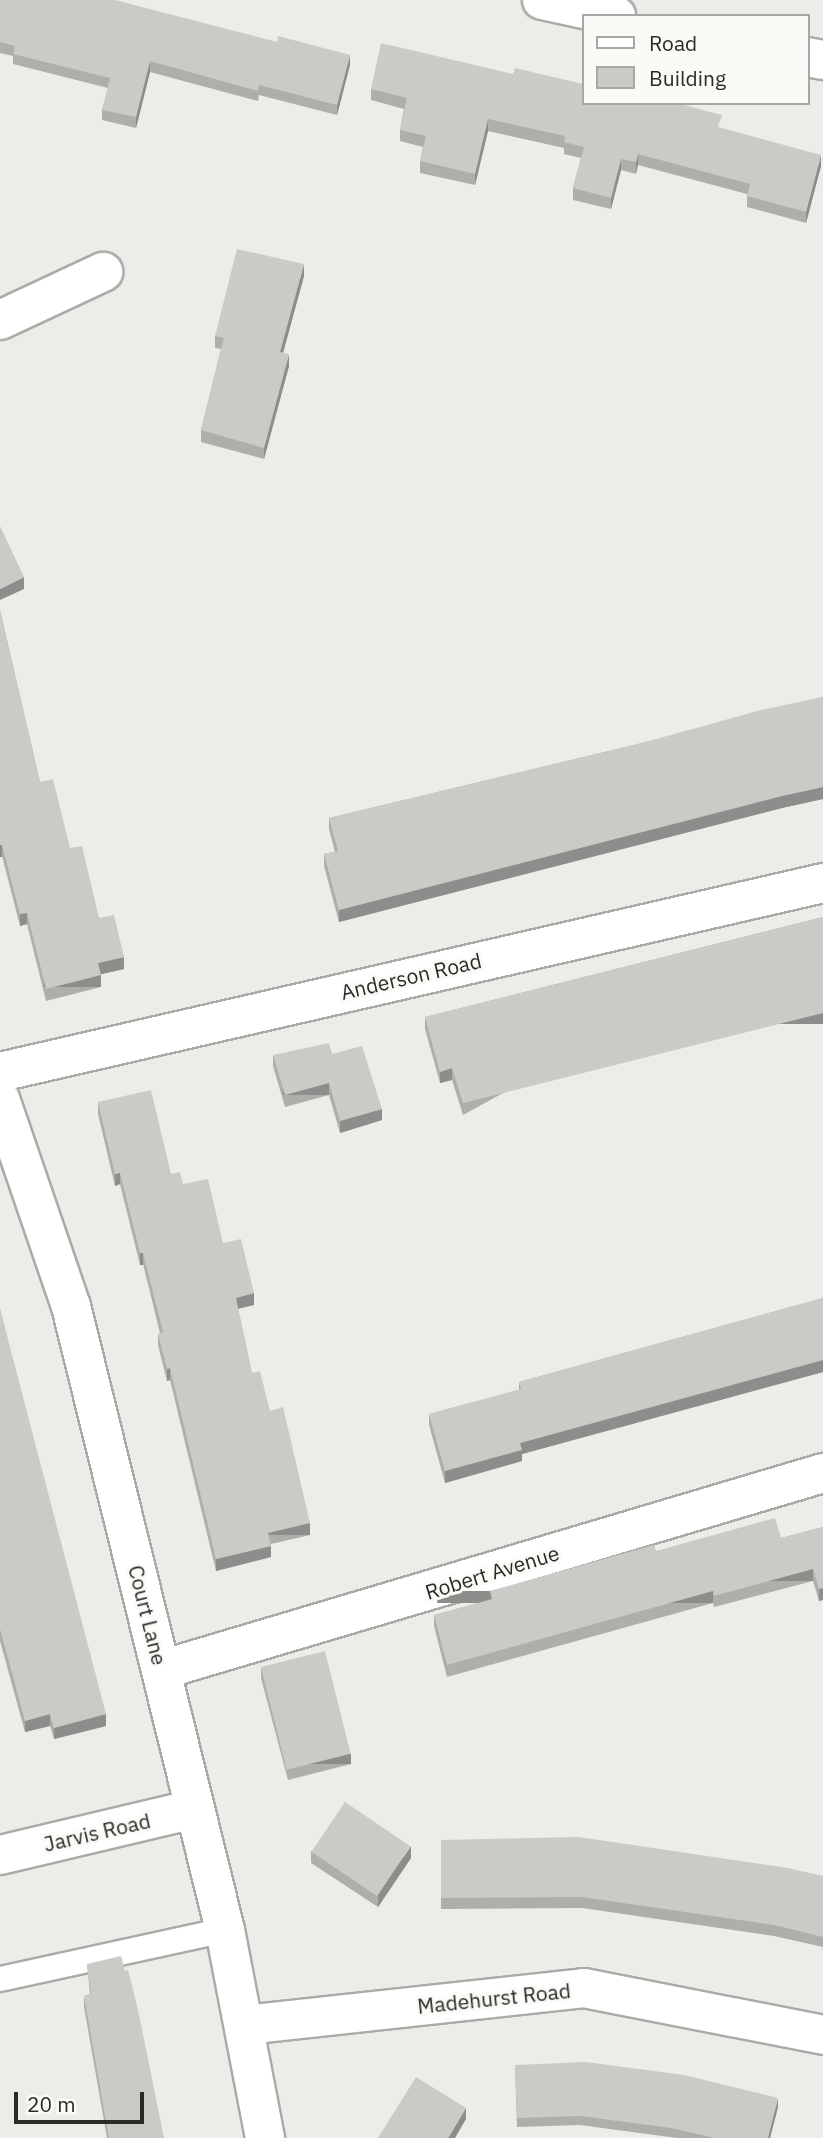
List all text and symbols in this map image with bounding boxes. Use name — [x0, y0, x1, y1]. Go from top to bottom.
legend — [582, 14, 809, 105]
text: Road — [649, 29, 697, 57]
text: Building — [649, 64, 726, 92]
street label: Anderson Road — [338, 948, 484, 1004]
street label: Robert Avenue — [422, 1540, 562, 1604]
street label: Court Lane — [123, 1562, 173, 1668]
street label: Jarvis Road — [41, 1807, 153, 1857]
street label: Madehurst Road — [416, 1977, 572, 2019]
scale bar — [18, 2078, 147, 2122]
text: 20 m — [27, 2090, 76, 2118]

